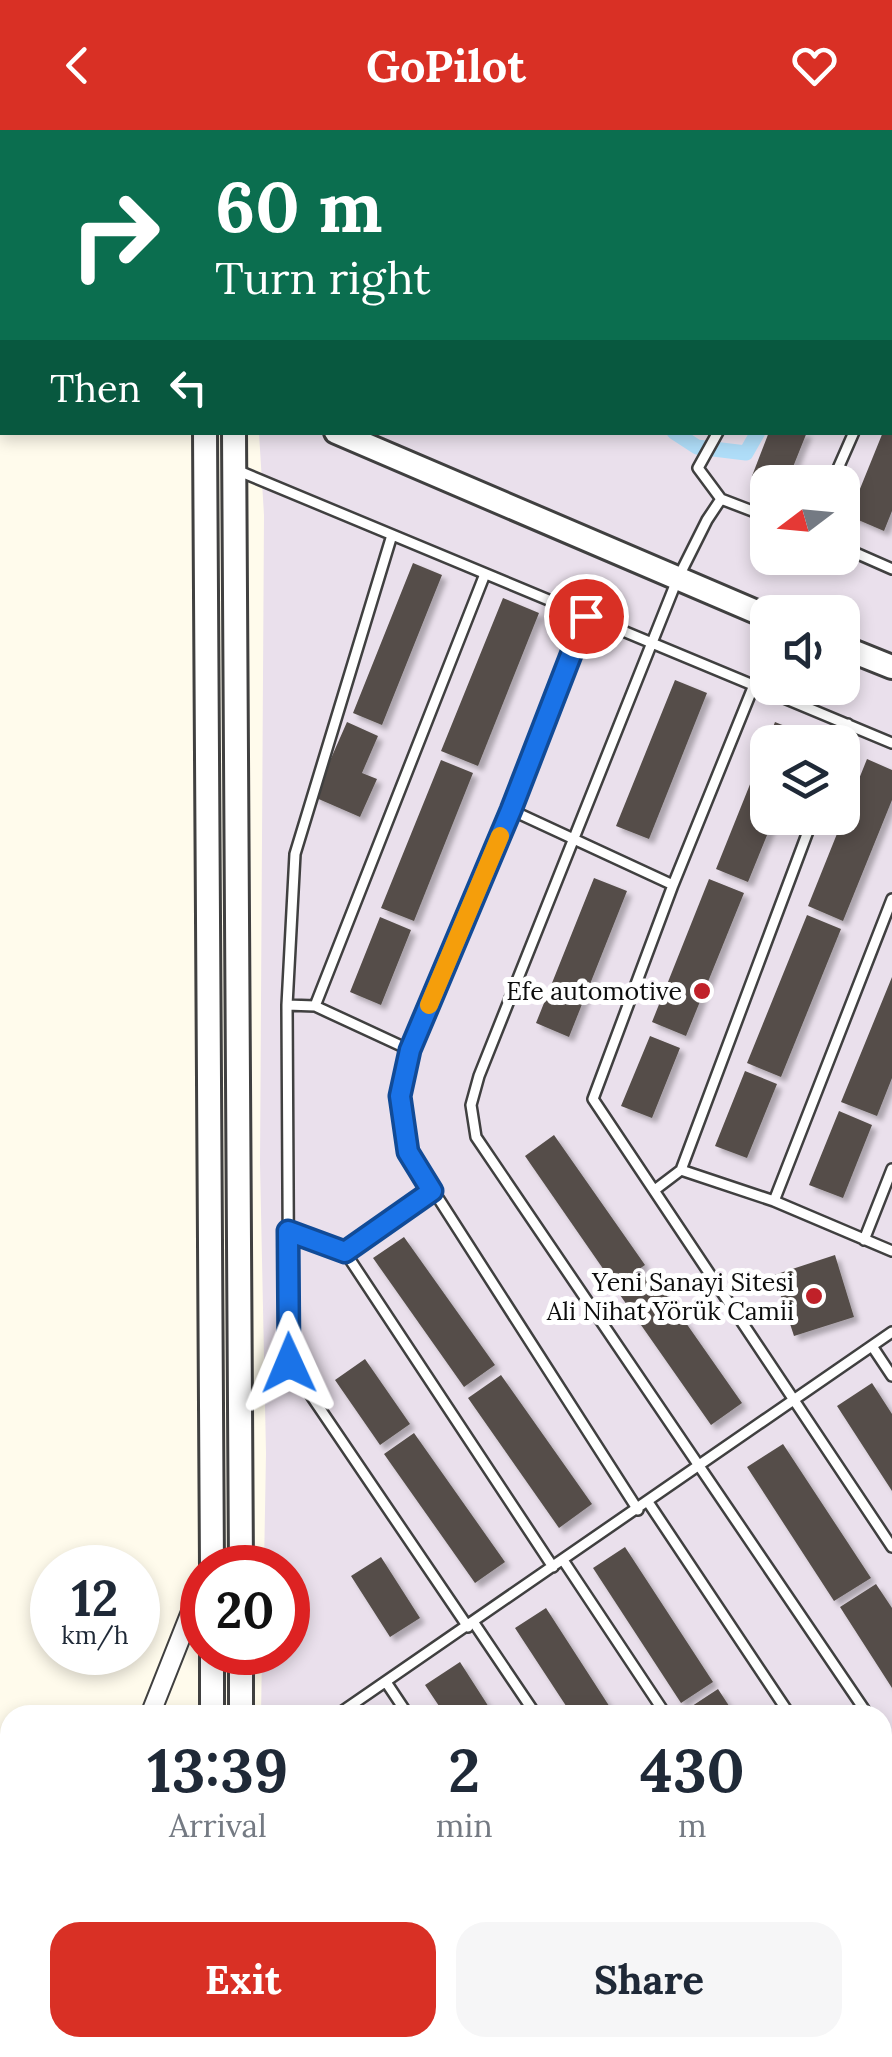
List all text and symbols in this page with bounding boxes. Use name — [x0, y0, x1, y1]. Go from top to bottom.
text: GoPilot — [366, 37, 526, 94]
icon: back — [50, 38, 105, 93]
icon: heart — [787, 38, 842, 93]
text: 60 m — [215, 162, 383, 251]
icon: right — [50, 170, 180, 300]
text: Turn right — [215, 249, 431, 306]
icon: left — [161, 360, 216, 415]
text: Then — [50, 364, 141, 412]
north arrow — [750, 465, 860, 575]
map controls — [750, 465, 860, 835]
pin — [544, 574, 629, 659]
icon: arrive — [559, 589, 614, 644]
button: sound — [750, 595, 860, 705]
button: layers — [750, 725, 860, 835]
place label: Efe automotive — [506, 975, 682, 1007]
marker: Efe automotive — [691, 980, 713, 1002]
place label: Yeni Sanayi Sitesi Ali Nihat Yörük Camii — [546, 1266, 794, 1327]
marker: Yeni Sanayi Sitesi Ali Nihat Yörük Camii — [803, 1285, 825, 1307]
position arrow — [237, 1311, 341, 1415]
speed limit sign: 20 — [180, 1545, 310, 1675]
text: 12 — [72, 1566, 118, 1630]
text: km/h — [61, 1619, 129, 1651]
text: 13:39 — [147, 1732, 288, 1808]
text: 2 — [448, 1732, 480, 1808]
text: 430 — [640, 1732, 745, 1808]
text: Arrival — [169, 1805, 267, 1846]
text: min — [436, 1805, 493, 1846]
text: m — [678, 1805, 707, 1846]
button: Exit — [50, 1922, 436, 2037]
button: Share — [456, 1922, 842, 2037]

